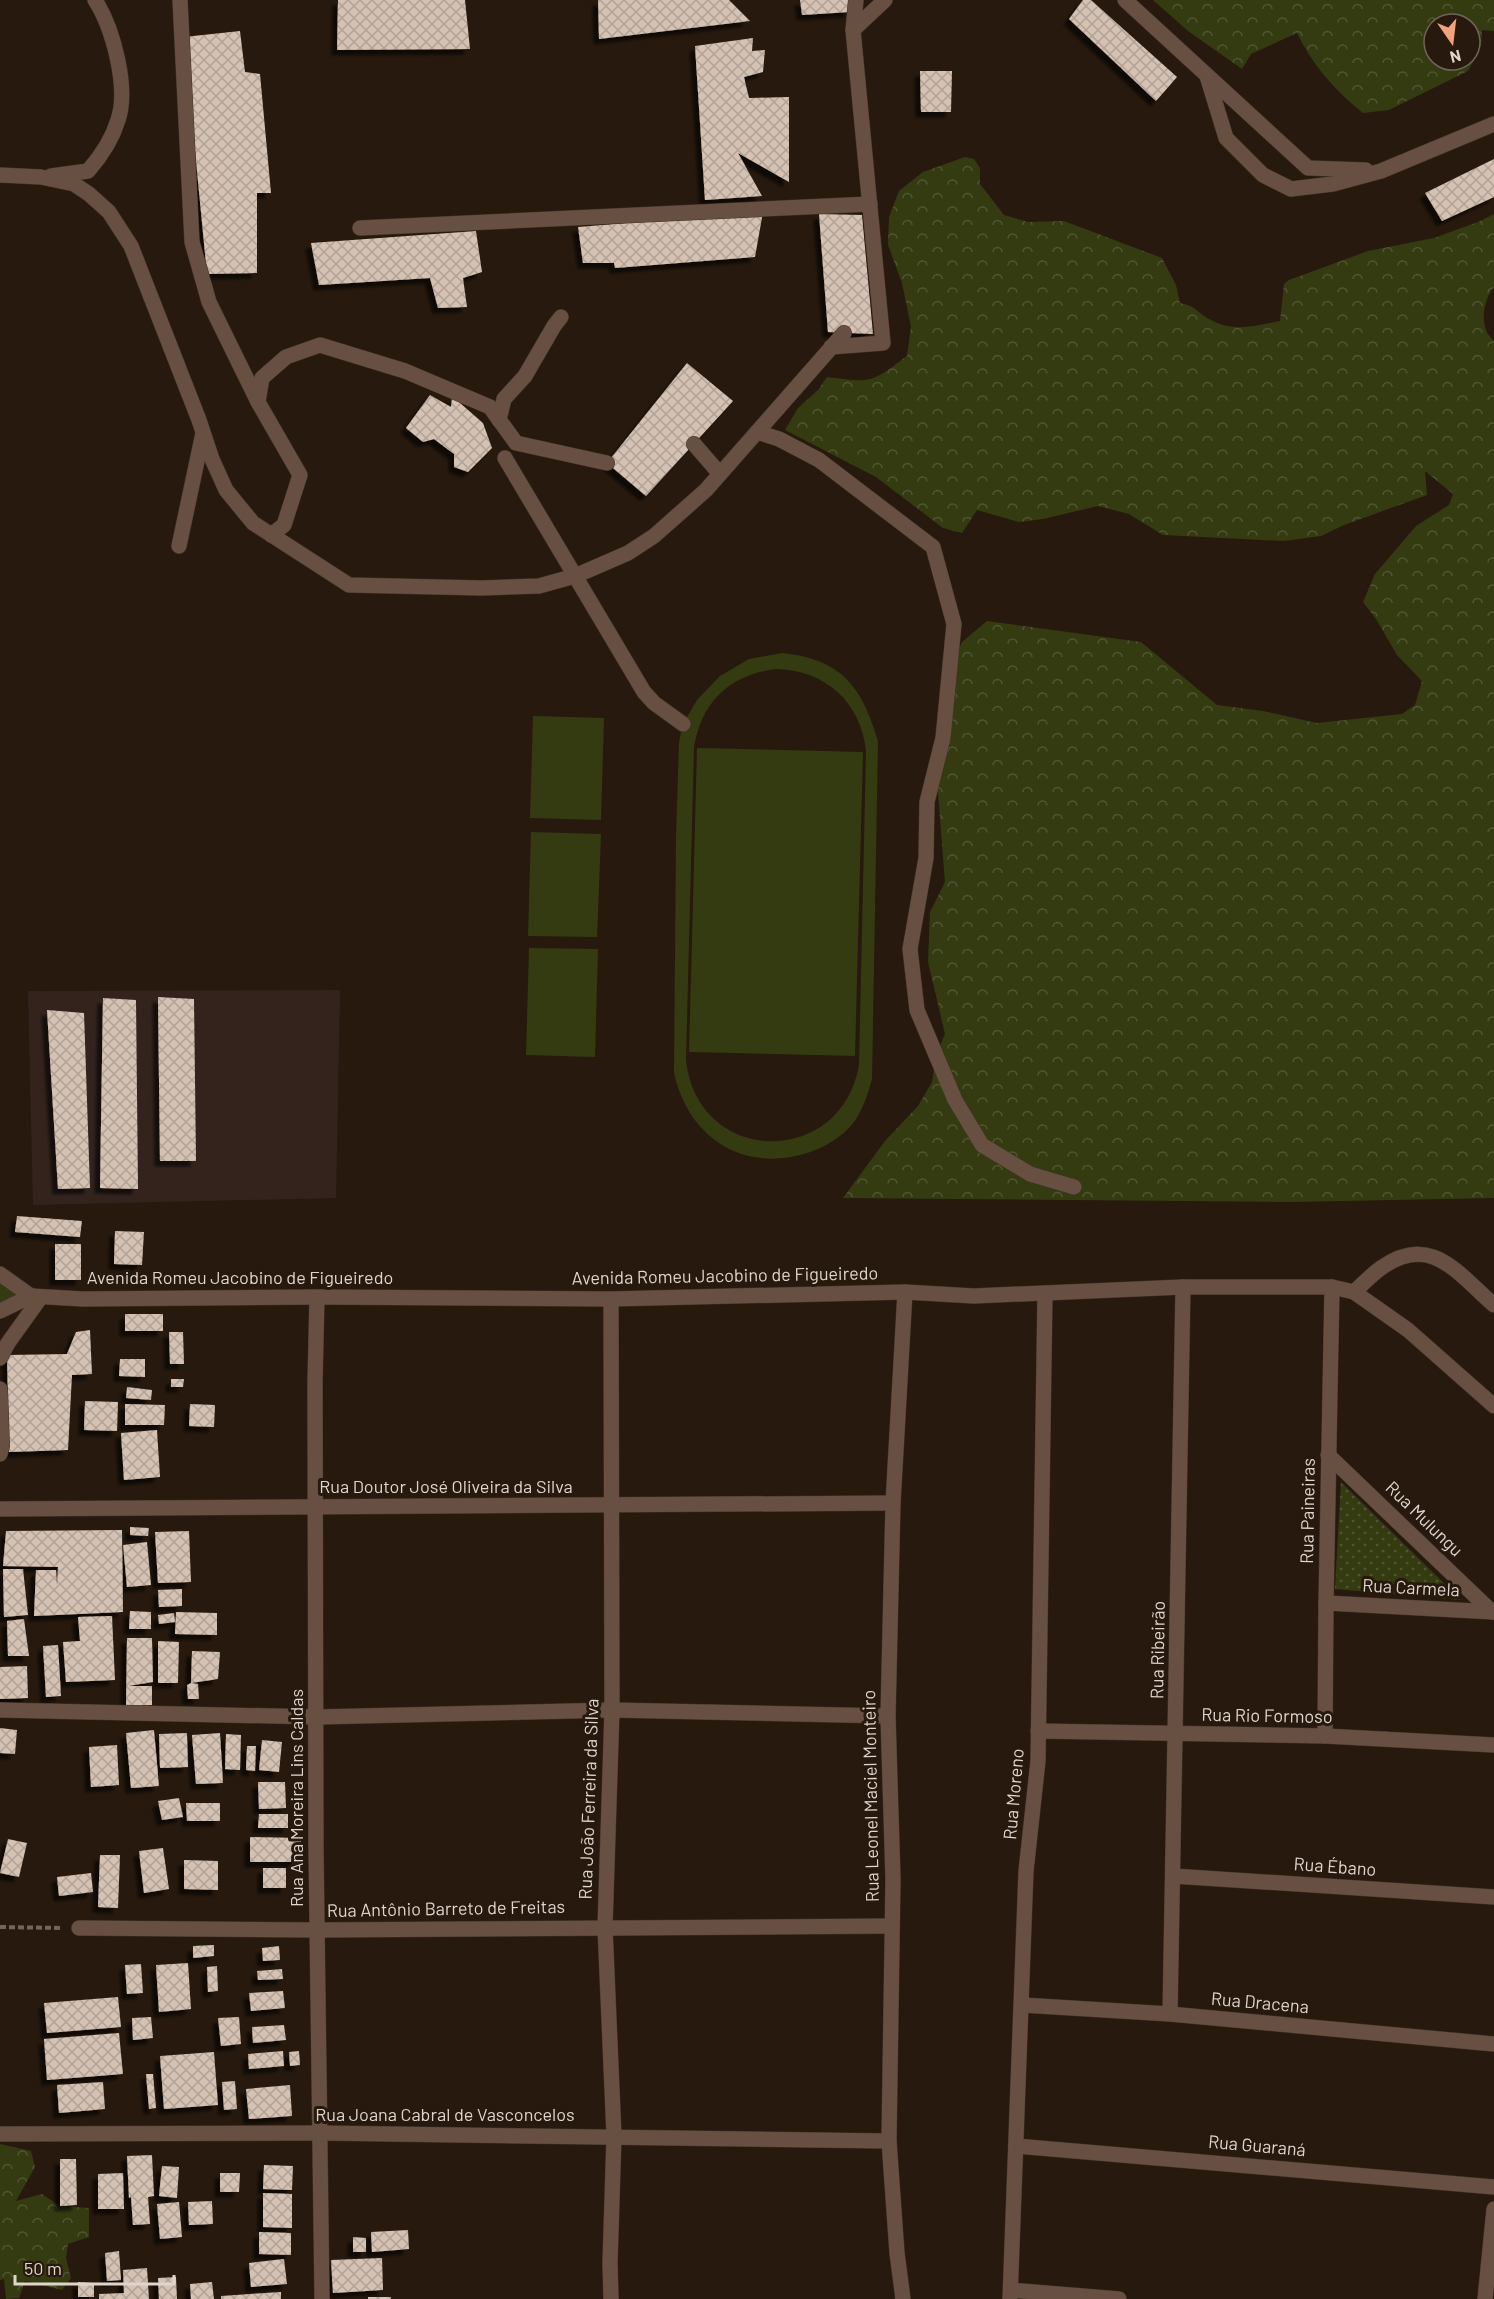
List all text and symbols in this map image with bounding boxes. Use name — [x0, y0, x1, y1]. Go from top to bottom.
north arrow — [1422, 12, 1482, 72]
text: N — [1448, 47, 1463, 68]
street label: Avenida Romeu Jacobino de Figueiredo — [571, 1261, 878, 1289]
street label: Avenida Romeu Jacobino de Figueiredo — [87, 1266, 393, 1288]
street label: Rua Paineiras — [1295, 1458, 1319, 1564]
street label: Rua Doutor José Oliveira da Silva — [319, 1475, 573, 1497]
street label: Rua Mulungu — [1382, 1476, 1468, 1560]
street label: Rua Carmela — [1362, 1573, 1460, 1601]
street label: Rua Ribeirão — [1145, 1601, 1169, 1699]
street label: Rua Ana Moreira Lins Caldas — [285, 1689, 307, 1907]
street label: Rua Leonel Maciel Monteiro — [857, 1690, 883, 1902]
street label: Rua João Ferreira da Silva — [573, 1698, 603, 1900]
street label: Rua Rio Formoso — [1201, 1703, 1333, 1727]
street label: Rua Moreno — [998, 1747, 1028, 1840]
street label: Rua Ébano — [1293, 1852, 1377, 1880]
street label: Rua Antônio Barreto de Freitas — [327, 1895, 565, 1921]
street label: Rua Dracena — [1210, 1987, 1310, 2017]
street label: Rua Joana Cabral de Vasconcelos — [315, 2103, 575, 2125]
street label: Rua Guaraná — [1207, 2130, 1307, 2160]
scale bar — [15, 2248, 174, 2286]
text: 50 m — [24, 2257, 62, 2279]

